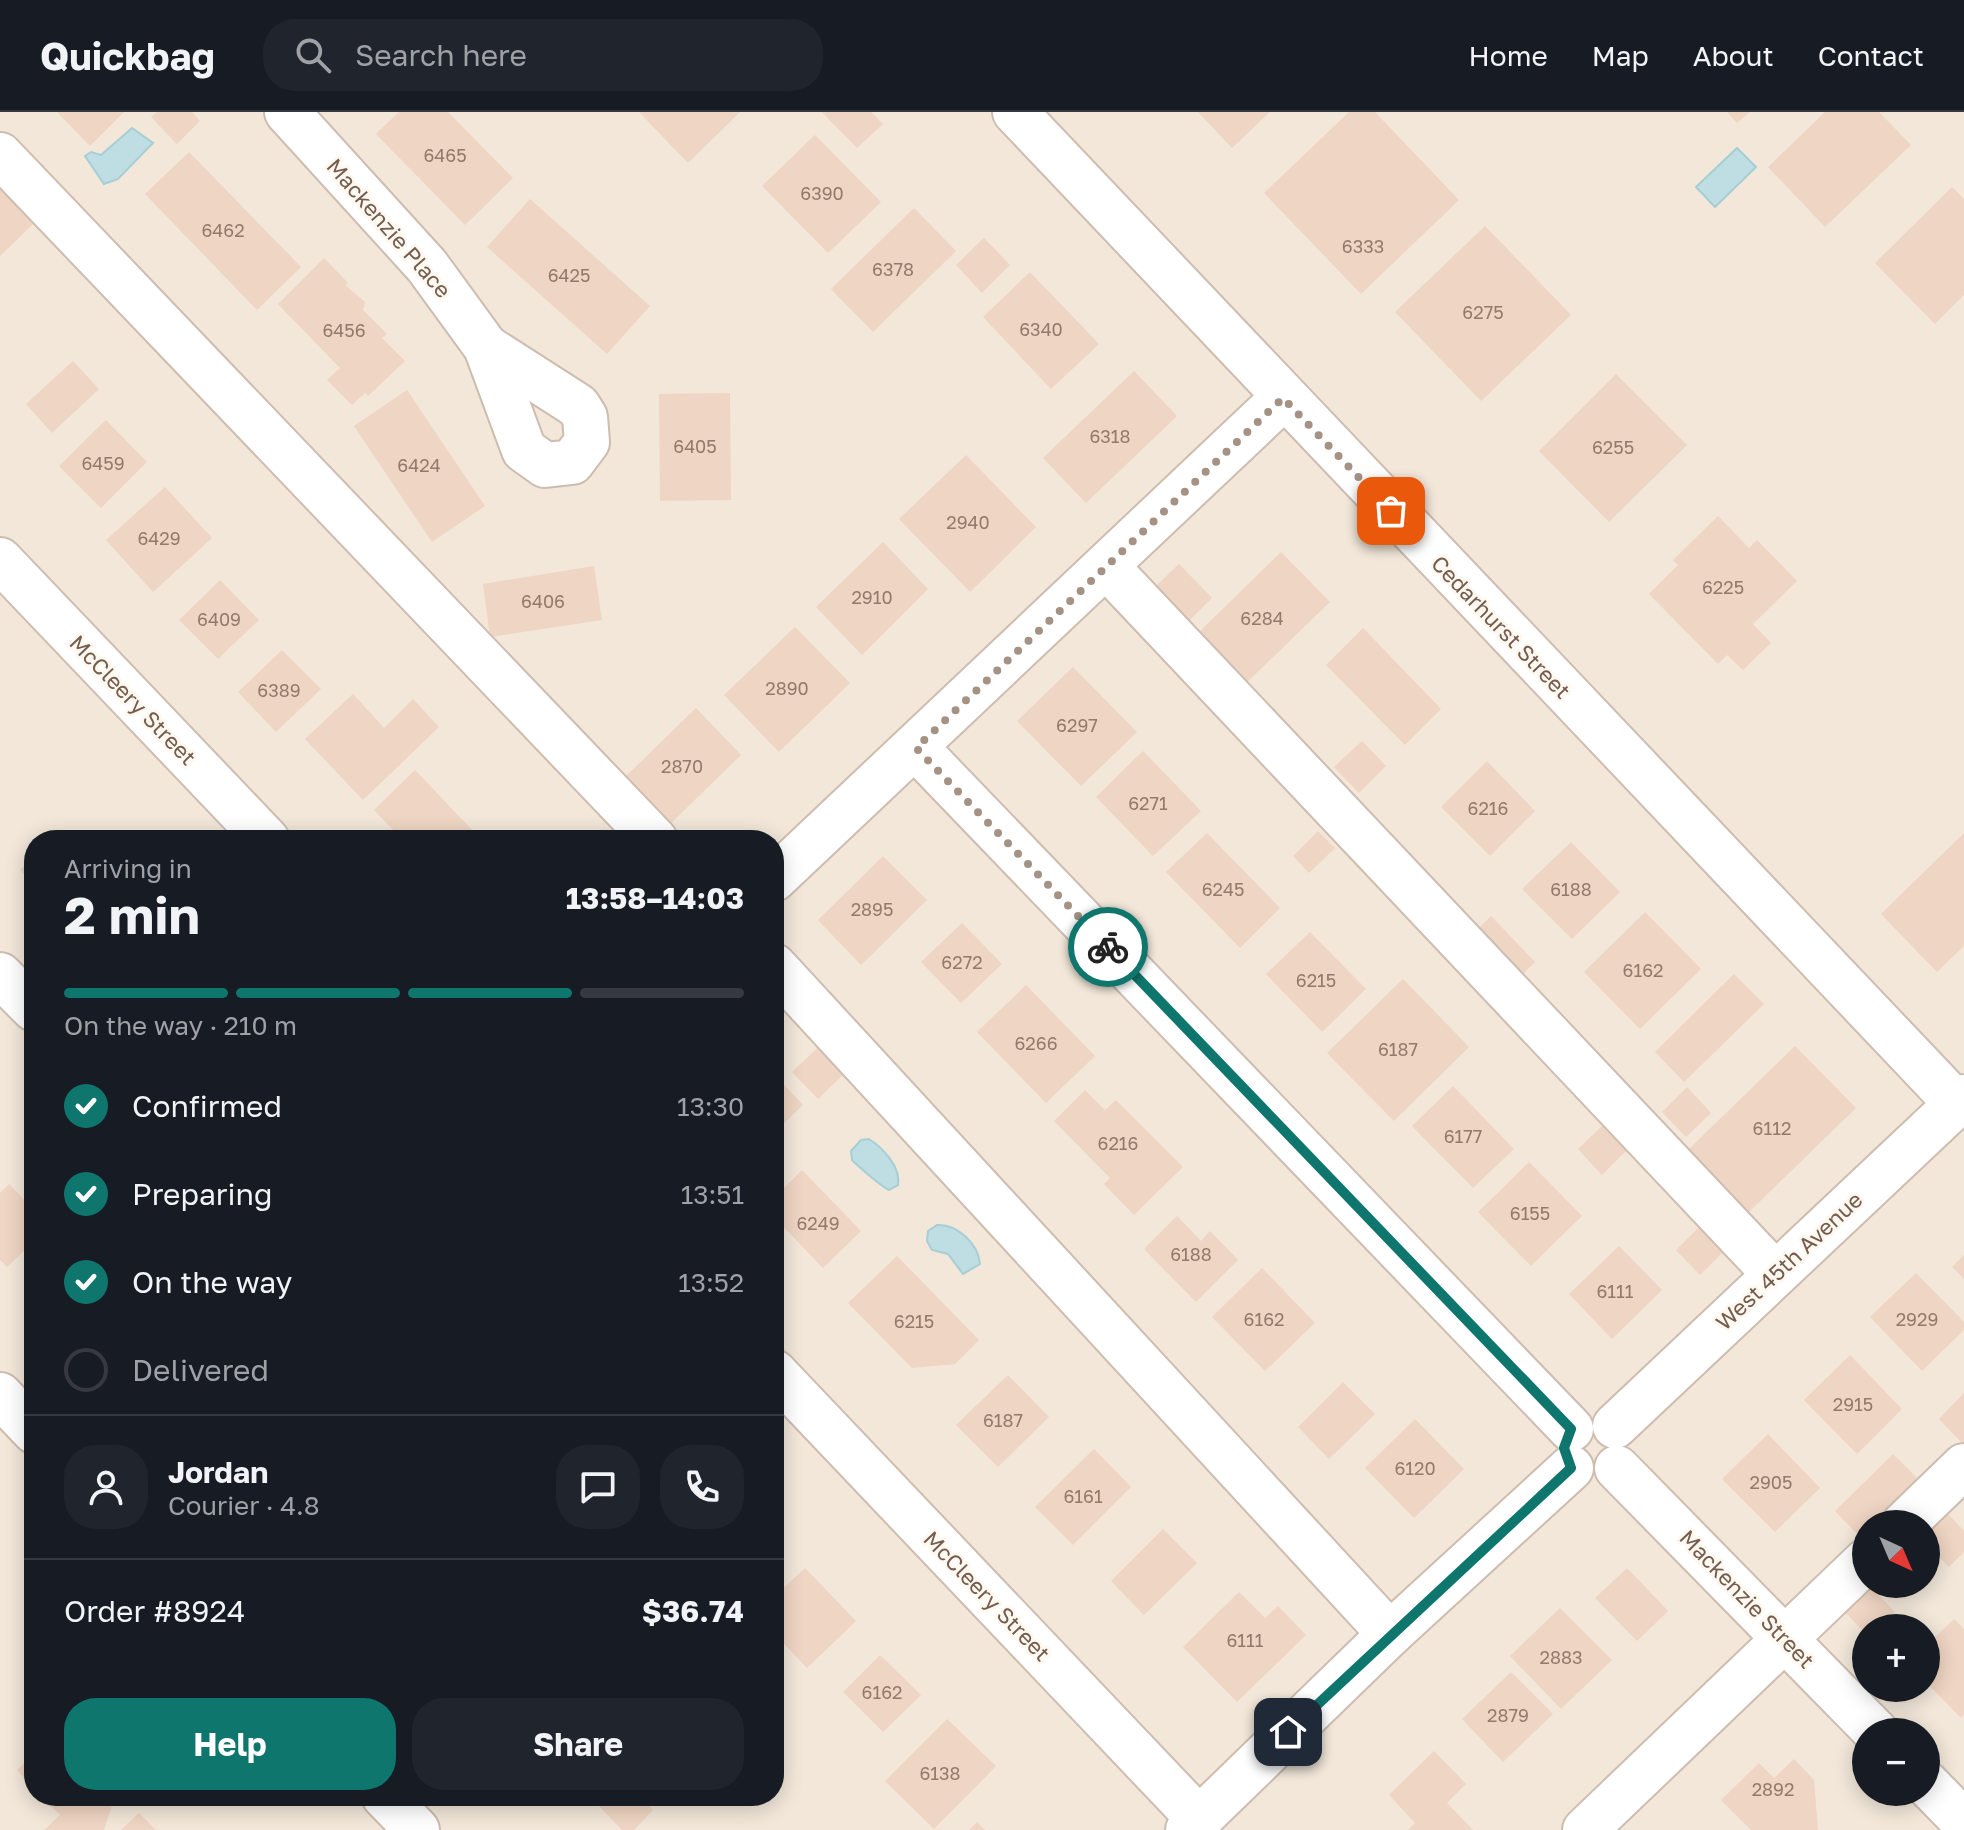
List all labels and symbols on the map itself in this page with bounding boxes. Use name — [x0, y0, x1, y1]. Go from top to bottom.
house number: 6465 — [423, 144, 467, 166]
street label: Mackenzie Place — [322, 153, 457, 303]
house number: 6390 — [800, 182, 844, 204]
house number: 6462 — [201, 219, 245, 241]
house number: 6333 — [1342, 235, 1384, 257]
house number: 6378 — [872, 258, 914, 280]
house number: 6425 — [548, 264, 590, 286]
house number: 6275 — [1462, 301, 1504, 323]
house number: 6340 — [1019, 318, 1063, 340]
house number: 6456 — [322, 319, 366, 341]
house number: 6318 — [1089, 425, 1131, 447]
house number: 6405 — [673, 435, 717, 457]
house number: 6255 — [1592, 436, 1634, 458]
house number: 6459 — [81, 452, 125, 474]
house number: 6424 — [397, 454, 441, 476]
pin — [1357, 477, 1425, 545]
house number: 2940 — [946, 511, 990, 533]
house number: 6429 — [137, 527, 181, 549]
street label: Cedarhurst Street — [1426, 549, 1577, 704]
house number: 6225 — [1702, 576, 1744, 598]
house number: 2910 — [851, 586, 893, 608]
house number: 6406 — [521, 590, 565, 612]
house number: 6284 — [1240, 607, 1284, 629]
house number: 6409 — [197, 608, 241, 630]
street label: McCleery Street — [64, 629, 202, 770]
house number: 2890 — [765, 677, 809, 699]
house number: 6389 — [257, 679, 301, 701]
house number: 6297 — [1056, 714, 1098, 736]
house number: 2870 — [661, 755, 703, 777]
house number: 6271 — [1128, 792, 1168, 814]
house number: 6216 — [1468, 797, 1508, 819]
house number: 6245 — [1202, 878, 1244, 900]
house number: 6188 — [1550, 878, 1592, 900]
house number: 2895 — [851, 898, 893, 920]
courier — [1068, 907, 1148, 987]
house number: 6272 — [941, 951, 983, 973]
house number: 6162 — [1623, 959, 1663, 981]
house number: 6215 — [1296, 969, 1336, 991]
house number: 6266 — [1014, 1032, 1058, 1054]
house number: 6187 — [1378, 1038, 1418, 1060]
house number: 6112 — [1753, 1117, 1791, 1139]
house number: 6177 — [1444, 1125, 1482, 1147]
house number: 6216 — [1098, 1132, 1138, 1154]
street label: West 45th Avenue — [1710, 1186, 1868, 1336]
house number: 6155 — [1510, 1202, 1550, 1224]
house number: 6249 — [796, 1212, 840, 1234]
house number: 6188 — [1170, 1243, 1212, 1265]
house number: 6111 — [1596, 1280, 1634, 1302]
house number: 6162 — [1244, 1308, 1284, 1330]
house number: 2929 — [1896, 1308, 1938, 1330]
house number: 6215 — [894, 1310, 934, 1332]
house number: 2915 — [1833, 1393, 1873, 1415]
house number: 6187 — [983, 1409, 1023, 1431]
house number: 6120 — [1394, 1457, 1436, 1479]
house number: 2905 — [1750, 1471, 1792, 1493]
house number: 6161 — [1063, 1485, 1103, 1507]
north arrow — [1852, 1510, 1940, 1598]
street label: Mackenzie Street — [1674, 1524, 1820, 1674]
street label: McCleery Street — [918, 1525, 1056, 1666]
house number: 6111 — [1226, 1629, 1264, 1651]
house number: 2883 — [1540, 1646, 1582, 1668]
house number: 6162 — [862, 1681, 902, 1703]
pin — [1254, 1698, 1322, 1766]
house number: 2879 — [1487, 1704, 1529, 1726]
house number: 6138 — [919, 1762, 961, 1784]
house number: 2892 — [1752, 1778, 1794, 1800]

